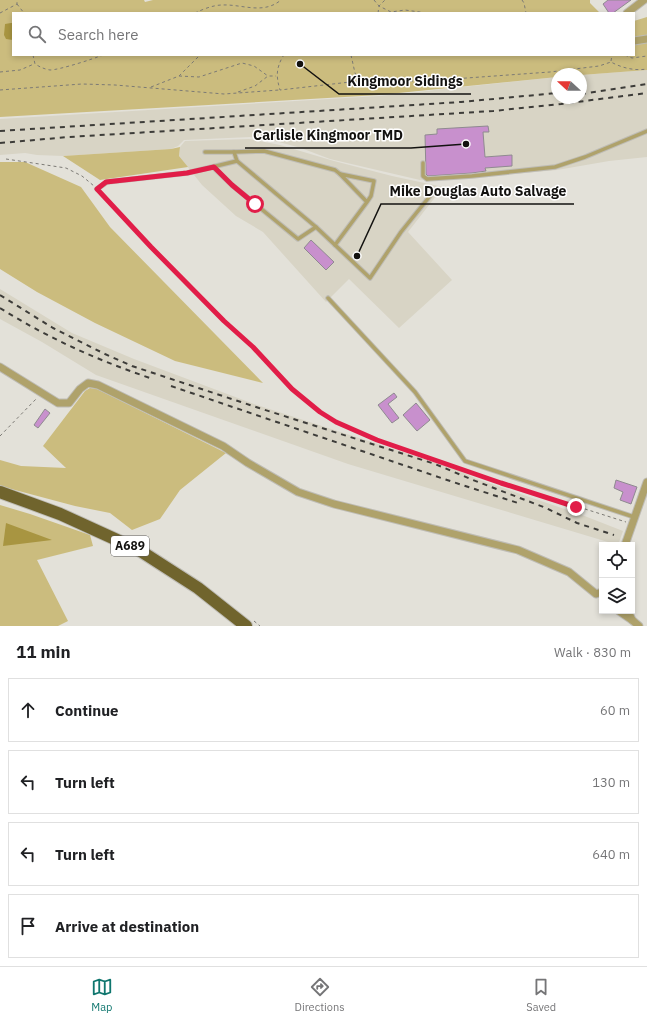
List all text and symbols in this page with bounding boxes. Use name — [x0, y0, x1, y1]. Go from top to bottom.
search box — [12, 12, 635, 56]
icon: search — [26, 23, 48, 45]
text: Search here — [58, 25, 138, 44]
callout: Kingmoor Sidings — [339, 68, 471, 94]
north arrow — [551, 68, 587, 104]
text: Kingmoor Sidings — [347, 72, 463, 90]
callout: Carlisle Kingmoor TMD — [245, 122, 411, 148]
text: Carlisle Kingmoor TMD — [253, 126, 403, 144]
callout: Mike Douglas Auto Salvage — [381, 178, 574, 204]
text: Mike Douglas Auto Salvage — [390, 182, 567, 200]
route start — [246, 195, 264, 213]
route end — [567, 498, 585, 516]
road number: A689 — [111, 536, 149, 556]
map controls — [599, 542, 635, 614]
button: locate — [599, 542, 635, 578]
button: layers — [599, 578, 635, 614]
text: 11 min — [16, 641, 71, 663]
text: Walk · 830 m — [554, 644, 631, 661]
icon: ahead — [17, 699, 39, 721]
text: Continue — [55, 701, 119, 720]
text: 60 m — [600, 702, 630, 719]
icon: left — [17, 771, 39, 793]
text: Turn left — [55, 773, 115, 792]
text: 130 m — [592, 774, 630, 791]
icon: left — [17, 843, 39, 865]
text: Turn left — [55, 845, 115, 864]
text: 640 m — [592, 846, 630, 863]
icon: arrive — [17, 915, 39, 937]
text: Arrive at destination — [55, 917, 199, 936]
tab: Map — [91, 976, 113, 1014]
tab: Directions — [295, 976, 345, 1014]
tab: Saved — [526, 976, 556, 1014]

